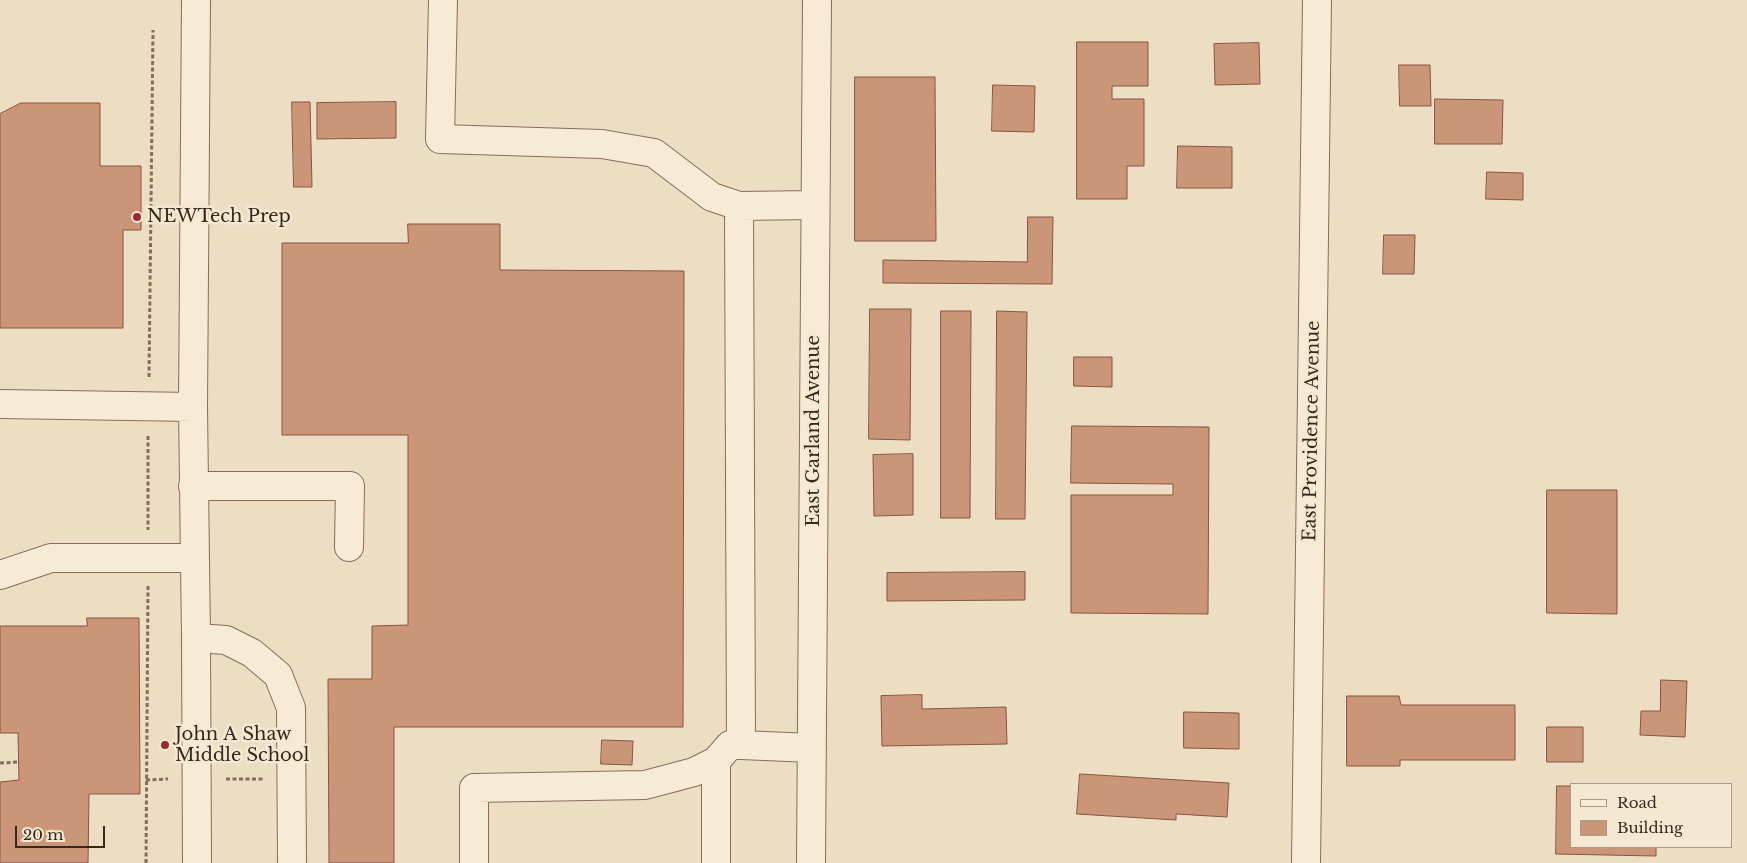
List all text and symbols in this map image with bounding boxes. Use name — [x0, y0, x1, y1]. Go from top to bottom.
place label: NEWTech Prep — [147, 206, 291, 228]
marker: NEWTech Prep — [131, 211, 143, 223]
street label: East Providence Avenue — [1299, 320, 1325, 542]
street label: East Garland Avenue — [803, 335, 825, 527]
place label: John A Shaw Middle School — [175, 724, 309, 766]
marker: John A Shaw Middle School — [159, 739, 171, 751]
legend — [1570, 783, 1732, 848]
text: Road — [1617, 793, 1657, 812]
scale bar — [18, 816, 108, 848]
text: Building — [1617, 818, 1683, 837]
text: 20 m — [23, 825, 63, 844]

